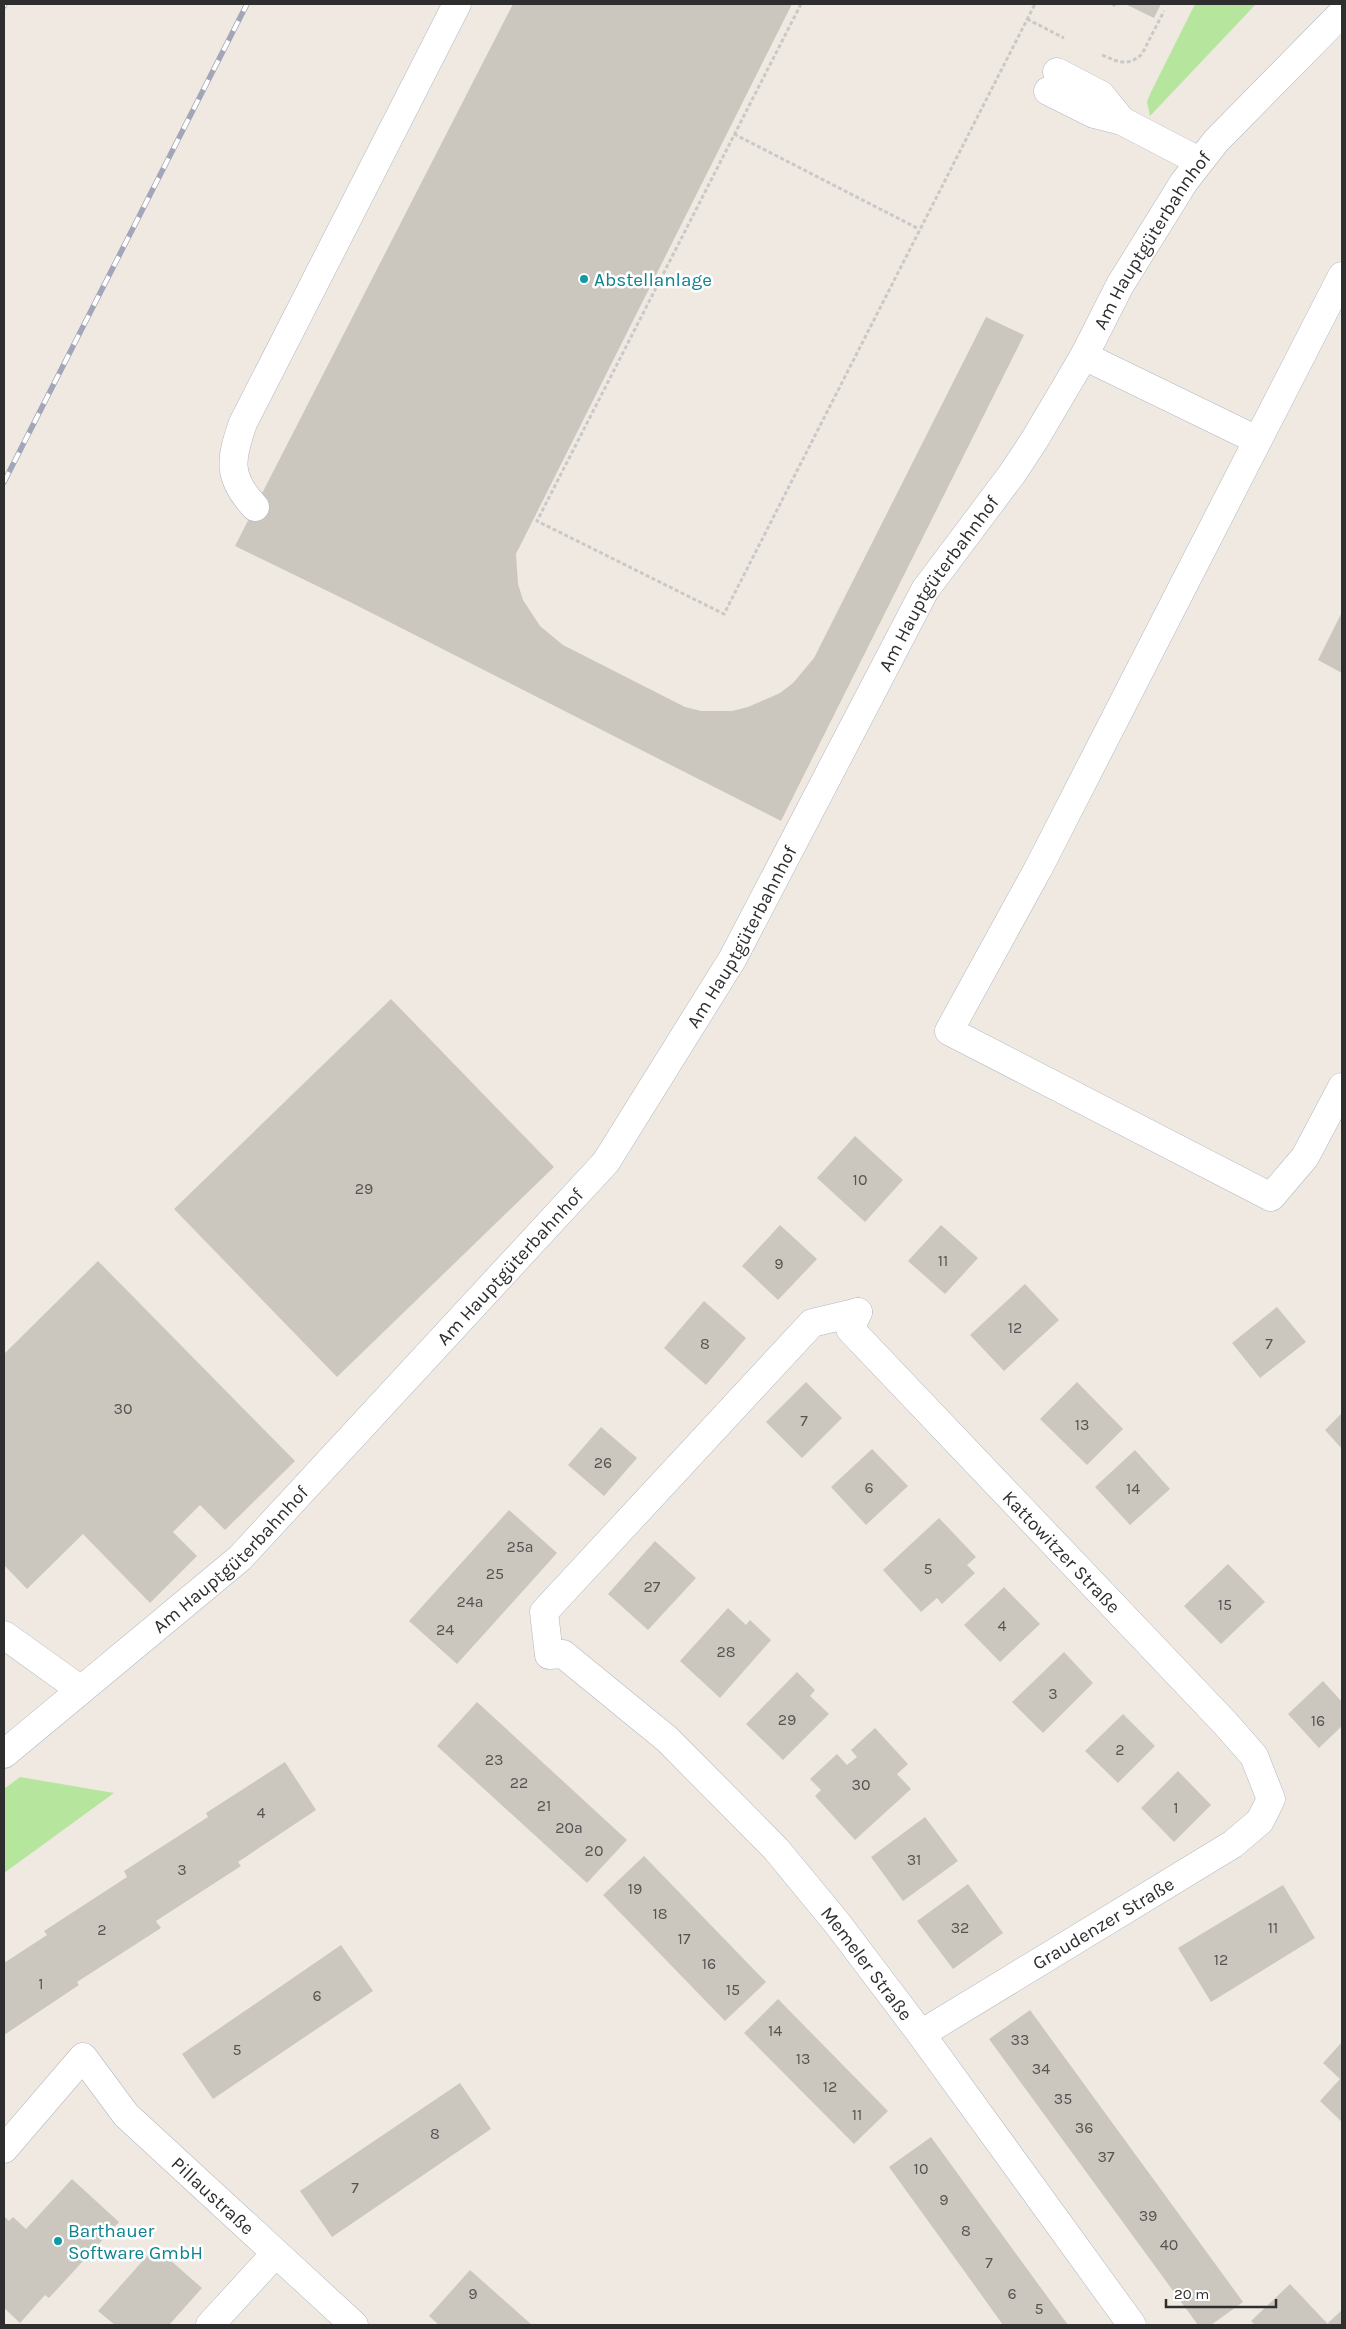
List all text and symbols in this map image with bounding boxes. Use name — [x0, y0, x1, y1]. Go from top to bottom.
street label: Am Hauptgüterbahnhof — [1089, 147, 1216, 333]
place label: Abstellanlage — [594, 269, 712, 291]
marker: Abstellanlage — [578, 273, 590, 285]
street label: Am Hauptgüterbahnhof — [874, 491, 1004, 675]
street label: Am Hauptgüterbahnhof — [682, 842, 802, 1032]
house number: 10 — [853, 1170, 867, 1189]
house number: 29 — [355, 1179, 373, 1198]
street label: Am Hauptgüterbahnhof — [433, 1184, 588, 1350]
house number: 11 — [938, 1251, 948, 1270]
house number: 9 — [774, 1254, 784, 1273]
house number: 12 — [1008, 1318, 1022, 1337]
house number: 8 — [700, 1334, 710, 1353]
house number: 7 — [1265, 1334, 1273, 1353]
house number: 30 — [114, 1399, 132, 1418]
house number: 7 — [800, 1411, 808, 1430]
house number: 13 — [1075, 1415, 1089, 1434]
house number: 26 — [594, 1453, 612, 1472]
house number: 6 — [864, 1478, 874, 1497]
house number: 14 — [1126, 1479, 1140, 1498]
street label: Am Hauptgüterbahnhof — [149, 1481, 314, 1638]
street label: Kattowitzer Straße — [998, 1486, 1125, 1618]
house number: 25a — [506, 1537, 534, 1556]
house number: 5 — [923, 1559, 933, 1578]
house number: 25 — [486, 1564, 504, 1583]
house number: 27 — [644, 1577, 661, 1596]
house number: 24a — [456, 1592, 484, 1611]
house number: 15 — [1218, 1595, 1232, 1614]
house number: 4 — [998, 1616, 1007, 1635]
house number: 24 — [436, 1620, 454, 1639]
house number: 28 — [716, 1642, 736, 1661]
house number: 3 — [1048, 1684, 1058, 1703]
house number: 29 — [778, 1710, 796, 1729]
house number: 16 — [1311, 1711, 1325, 1730]
house number: 2 — [1115, 1740, 1125, 1759]
house number: 23 — [485, 1750, 503, 1769]
house number: 22 — [510, 1773, 528, 1792]
house number: 30 — [852, 1775, 870, 1794]
house number: 21 — [537, 1796, 551, 1815]
house number: 1 — [1173, 1798, 1179, 1817]
house number: 4 — [257, 1803, 266, 1822]
house number: 20a — [555, 1818, 583, 1837]
house number: 20 — [585, 1841, 603, 1860]
house number: 31 — [907, 1850, 921, 1869]
house number: 3 — [177, 1860, 187, 1879]
street label: Graudenzer Straße — [1029, 1873, 1178, 1975]
house number: 19 — [628, 1879, 642, 1898]
street label: Memeler Straße — [816, 1902, 917, 2025]
house number: 18 — [652, 1904, 668, 1923]
house number: 32 — [951, 1918, 969, 1937]
house number: 11 — [1268, 1918, 1278, 1937]
house number: 2 — [97, 1920, 107, 1939]
house number: 17 — [678, 1929, 691, 1948]
house number: 12 — [1214, 1950, 1228, 1969]
house number: 16 — [702, 1954, 716, 1973]
house number: 1 — [38, 1974, 44, 1993]
house number: 15 — [726, 1980, 740, 1999]
house number: 6 — [312, 1986, 322, 2005]
house number: 14 — [768, 2021, 782, 2040]
house number: 33 — [1011, 2030, 1029, 2049]
house number: 5 — [232, 2040, 242, 2059]
house number: 13 — [796, 2049, 810, 2068]
house number: 34 — [1032, 2059, 1050, 2078]
house number: 12 — [823, 2077, 837, 2096]
house number: 35 — [1054, 2089, 1072, 2108]
house number: 11 — [852, 2105, 862, 2124]
house number: 36 — [1075, 2118, 1093, 2137]
house number: 8 — [430, 2124, 440, 2143]
house number: 37 — [1098, 2147, 1115, 2166]
street label: Pillaustraße — [167, 2152, 258, 2240]
house number: 10 — [914, 2159, 928, 2178]
house number: 7 — [351, 2178, 359, 2197]
house number: 9 — [939, 2190, 949, 2209]
house number: 39 — [1139, 2206, 1157, 2225]
place label: Barthauer Software GmbH — [68, 2220, 203, 2264]
house number: 8 — [961, 2221, 971, 2240]
marker: Barthauer Software GmbH — [52, 2235, 64, 2247]
house number: 40 — [1160, 2235, 1178, 2254]
house number: 7 — [985, 2253, 993, 2272]
scale bar — [1166, 2276, 1276, 2308]
house number: 9 — [468, 2284, 478, 2303]
house number: 6 — [1007, 2284, 1017, 2303]
text: 20 m — [1174, 2285, 1209, 2303]
house number: 5 — [1034, 2299, 1044, 2318]

